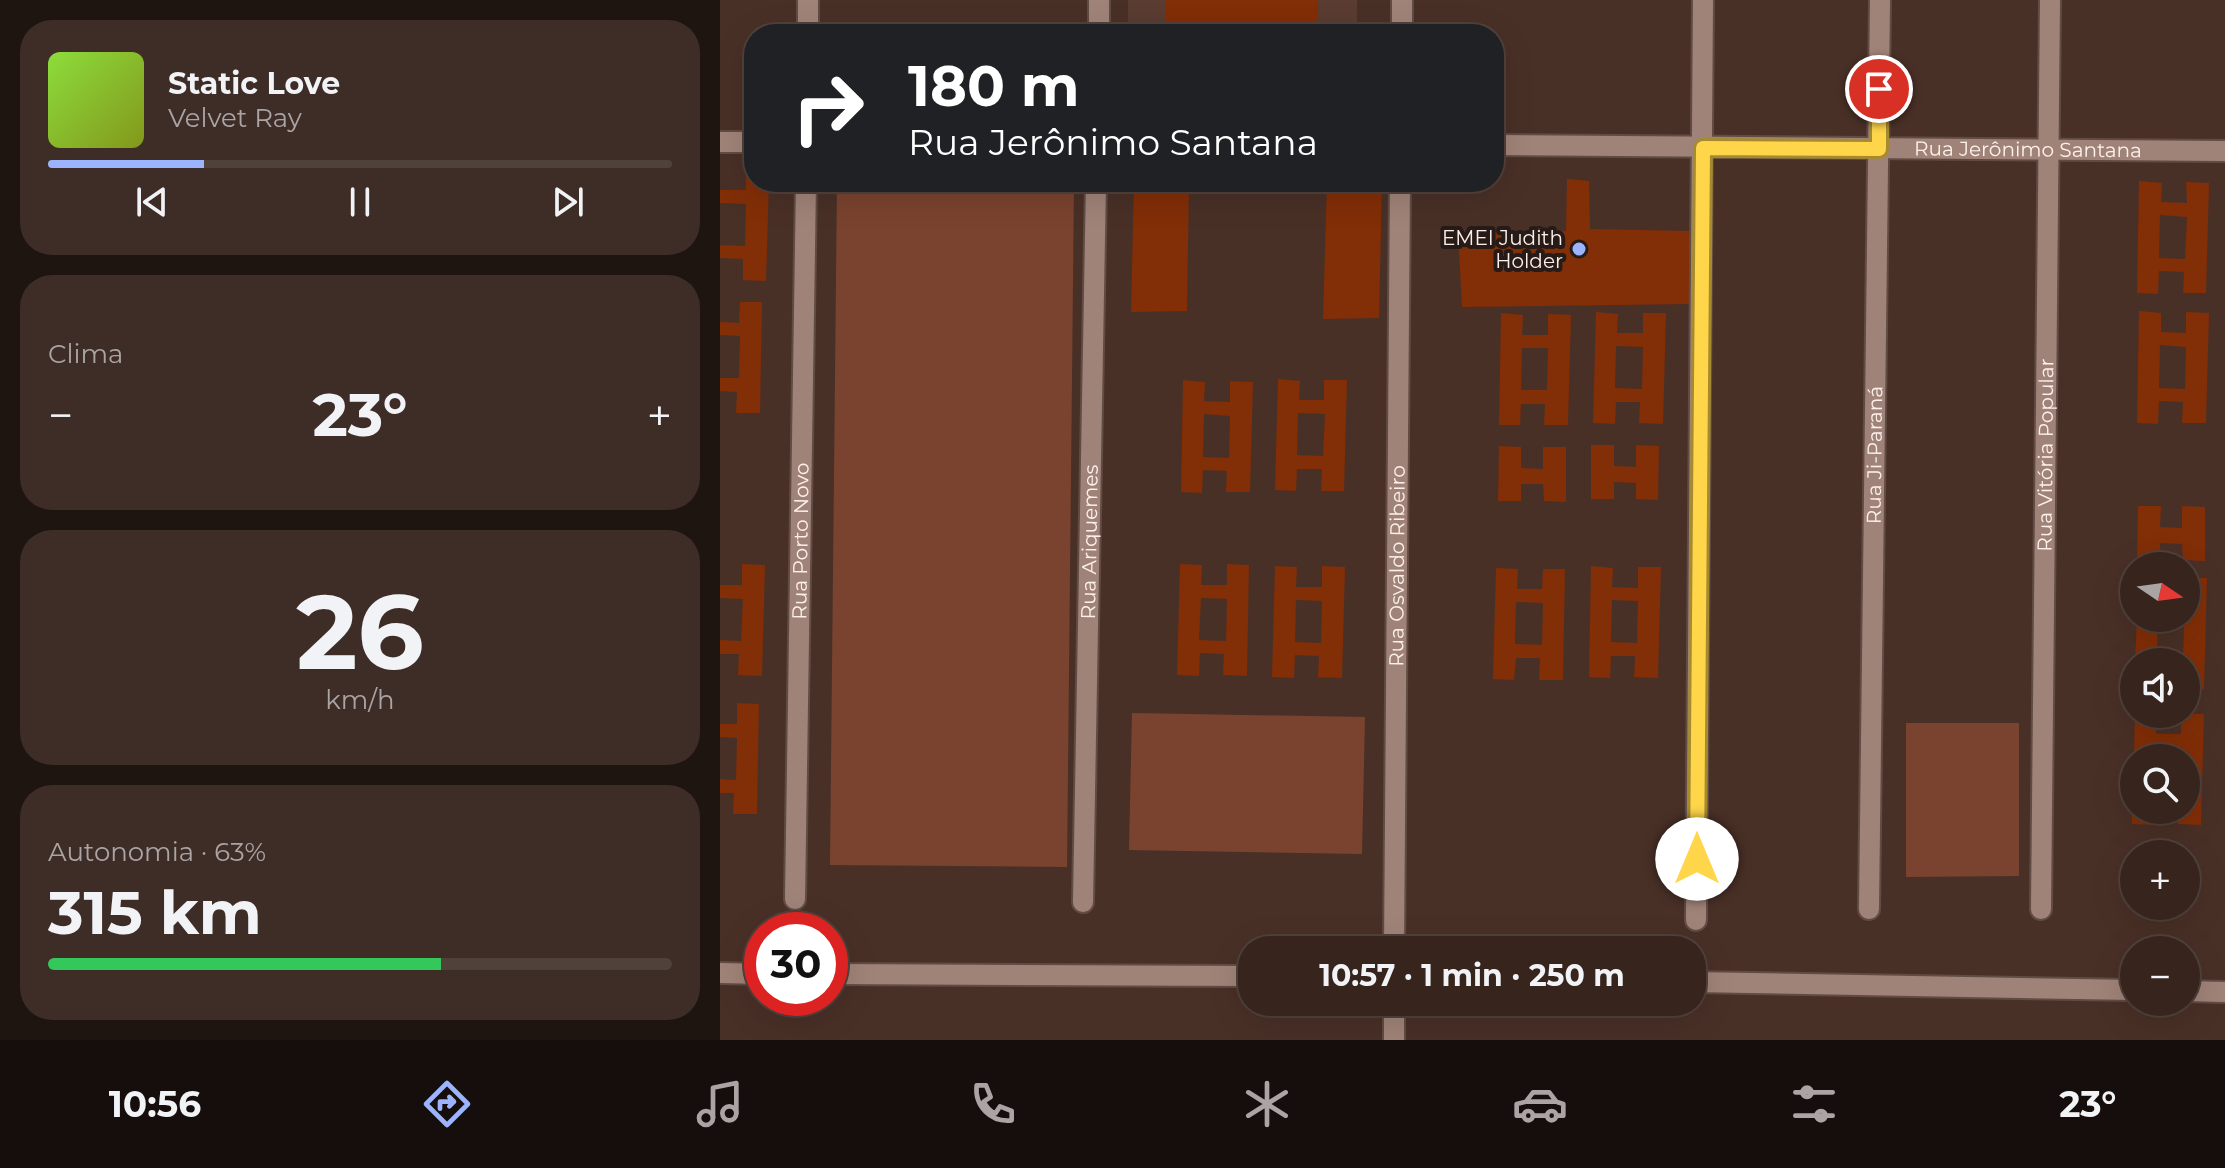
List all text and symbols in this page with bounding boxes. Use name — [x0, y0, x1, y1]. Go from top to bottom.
text: 180 m — [908, 52, 1080, 120]
pin — [1845, 55, 1913, 123]
icon: right — [776, 56, 880, 160]
text: Static Love — [168, 65, 340, 102]
icon: arrive — [1857, 67, 1901, 111]
text: Velvet Ray — [168, 102, 302, 134]
text: Rua Jerônimo Santana — [908, 120, 1318, 164]
street label: Rua Jerônimo Santana — [1914, 136, 2142, 162]
icon: previous — [130, 180, 174, 224]
icon: pause — [338, 180, 382, 224]
icon: next — [546, 180, 590, 224]
place label: EMEI Judith Holder — [1442, 226, 1563, 273]
marker: EMEI Judith Holder — [1570, 240, 1588, 258]
text: Clima — [48, 338, 123, 370]
street label: Rua Vitória Popular — [2033, 358, 2058, 552]
text: 23° — [312, 378, 408, 451]
street label: Rua Ji-Paraná — [1862, 386, 1887, 524]
text: − — [48, 388, 73, 442]
text: + — [647, 388, 672, 442]
street label: Rua Porto Novo — [787, 462, 814, 620]
street label: Rua Ariquemes — [1076, 464, 1103, 620]
street label: Rua Osvaldo Ribeiro — [1384, 465, 1410, 667]
north arrow — [2120, 552, 2200, 632]
map controls — [2120, 552, 2200, 1016]
text: 26 — [296, 568, 424, 695]
button: sound — [2120, 648, 2200, 728]
text: km/h — [325, 684, 395, 716]
button: search — [2120, 744, 2200, 824]
position arrow — [1655, 817, 1739, 901]
text: Autonomia · 63% — [48, 836, 266, 868]
button: + — [2120, 840, 2200, 920]
text: 315 km — [48, 876, 262, 949]
speed limit sign: 30 — [744, 912, 848, 1016]
button: − — [2120, 936, 2200, 1016]
text: 10:57 · 1 min · 250 m — [1319, 957, 1625, 994]
icon: directions — [419, 1076, 475, 1132]
icon: music — [692, 1076, 748, 1132]
icon: phone — [965, 1076, 1021, 1132]
icon: climate — [1239, 1076, 1295, 1132]
icon: car — [1512, 1076, 1568, 1132]
icon: filters — [1786, 1076, 1842, 1132]
text: 10:56 — [109, 1082, 201, 1126]
text: 23° — [2059, 1082, 2116, 1126]

